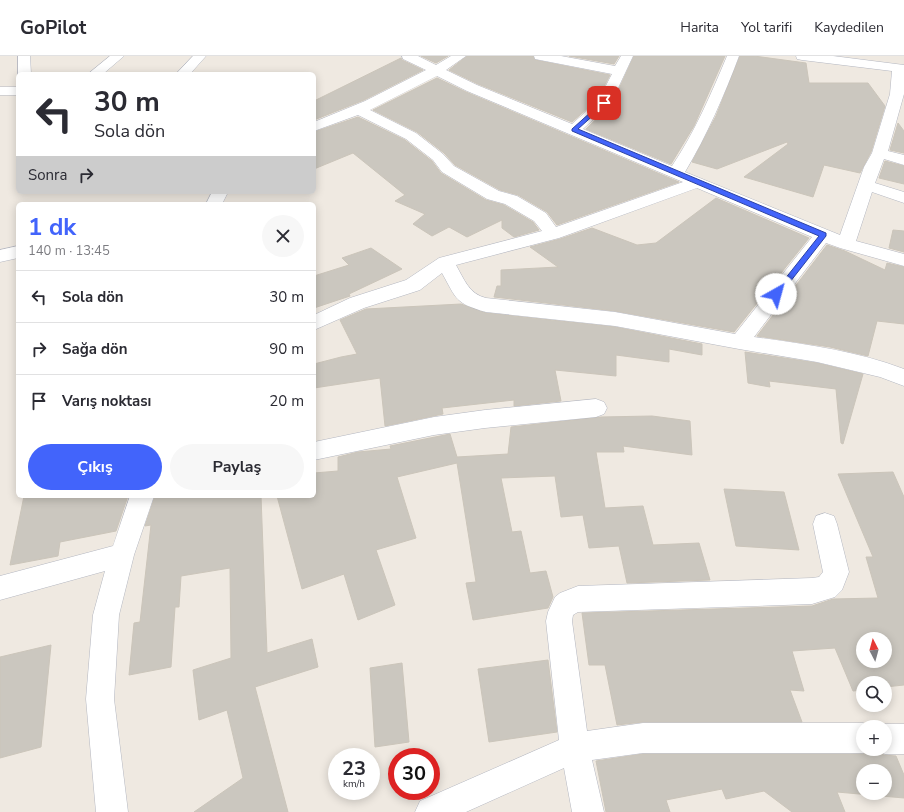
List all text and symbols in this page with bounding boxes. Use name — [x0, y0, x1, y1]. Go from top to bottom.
text: GoPilot — [20, 15, 86, 41]
text: Harita — [680, 18, 719, 37]
text: Yol tarifi — [741, 18, 792, 37]
text: Kaydedilen — [814, 18, 884, 37]
text: 30 m — [94, 83, 160, 121]
pin — [587, 86, 621, 120]
icon: left — [28, 88, 80, 140]
icon: arrive — [593, 92, 615, 114]
text: Sola dön — [94, 119, 165, 143]
icon: right — [75, 164, 97, 186]
text: Sonra — [28, 165, 67, 185]
text: 1 dk — [28, 211, 76, 243]
button: close — [262, 215, 304, 257]
text: 140 m · 13:45 — [28, 242, 110, 260]
position arrow — [755, 273, 797, 315]
icon: left — [28, 286, 50, 308]
text: Sola dön — [62, 287, 124, 307]
text: 30 m — [269, 287, 304, 307]
icon: right — [28, 338, 50, 360]
text: Sağa dön — [62, 339, 127, 359]
text: 90 m — [269, 339, 304, 359]
icon: arrive — [28, 390, 50, 412]
text: Varış noktası — [62, 391, 151, 411]
text: 20 m — [269, 391, 304, 411]
button: Çıkış — [28, 444, 162, 490]
button: Paylaş — [170, 444, 304, 490]
north arrow — [856, 632, 892, 668]
map controls — [856, 632, 892, 800]
button: search — [856, 676, 892, 712]
button: + — [856, 720, 892, 756]
speed limit sign: 30 — [388, 748, 440, 800]
text: 23 — [342, 755, 366, 782]
button: − — [856, 764, 892, 800]
text: km/h — [343, 777, 365, 791]

